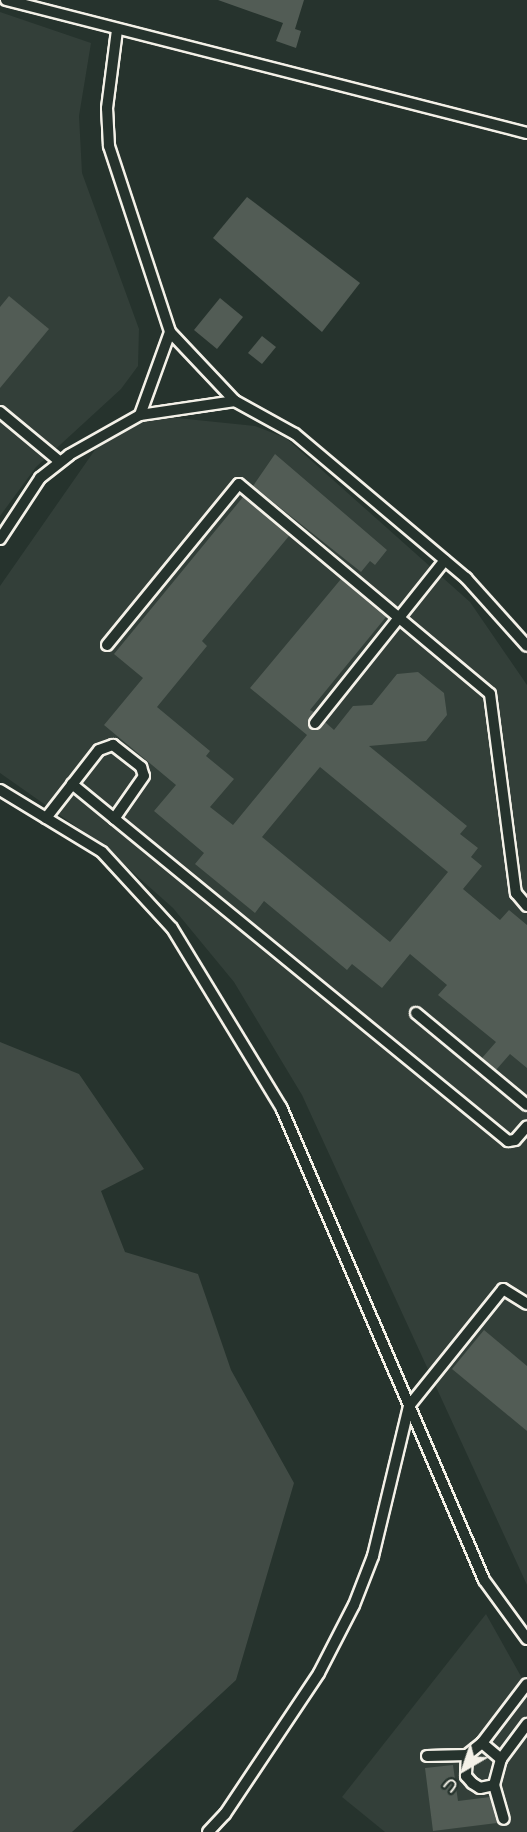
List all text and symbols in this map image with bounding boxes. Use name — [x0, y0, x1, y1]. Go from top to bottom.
north arrow — [429, 1734, 499, 1804]
text: U — [439, 1773, 463, 1798]

